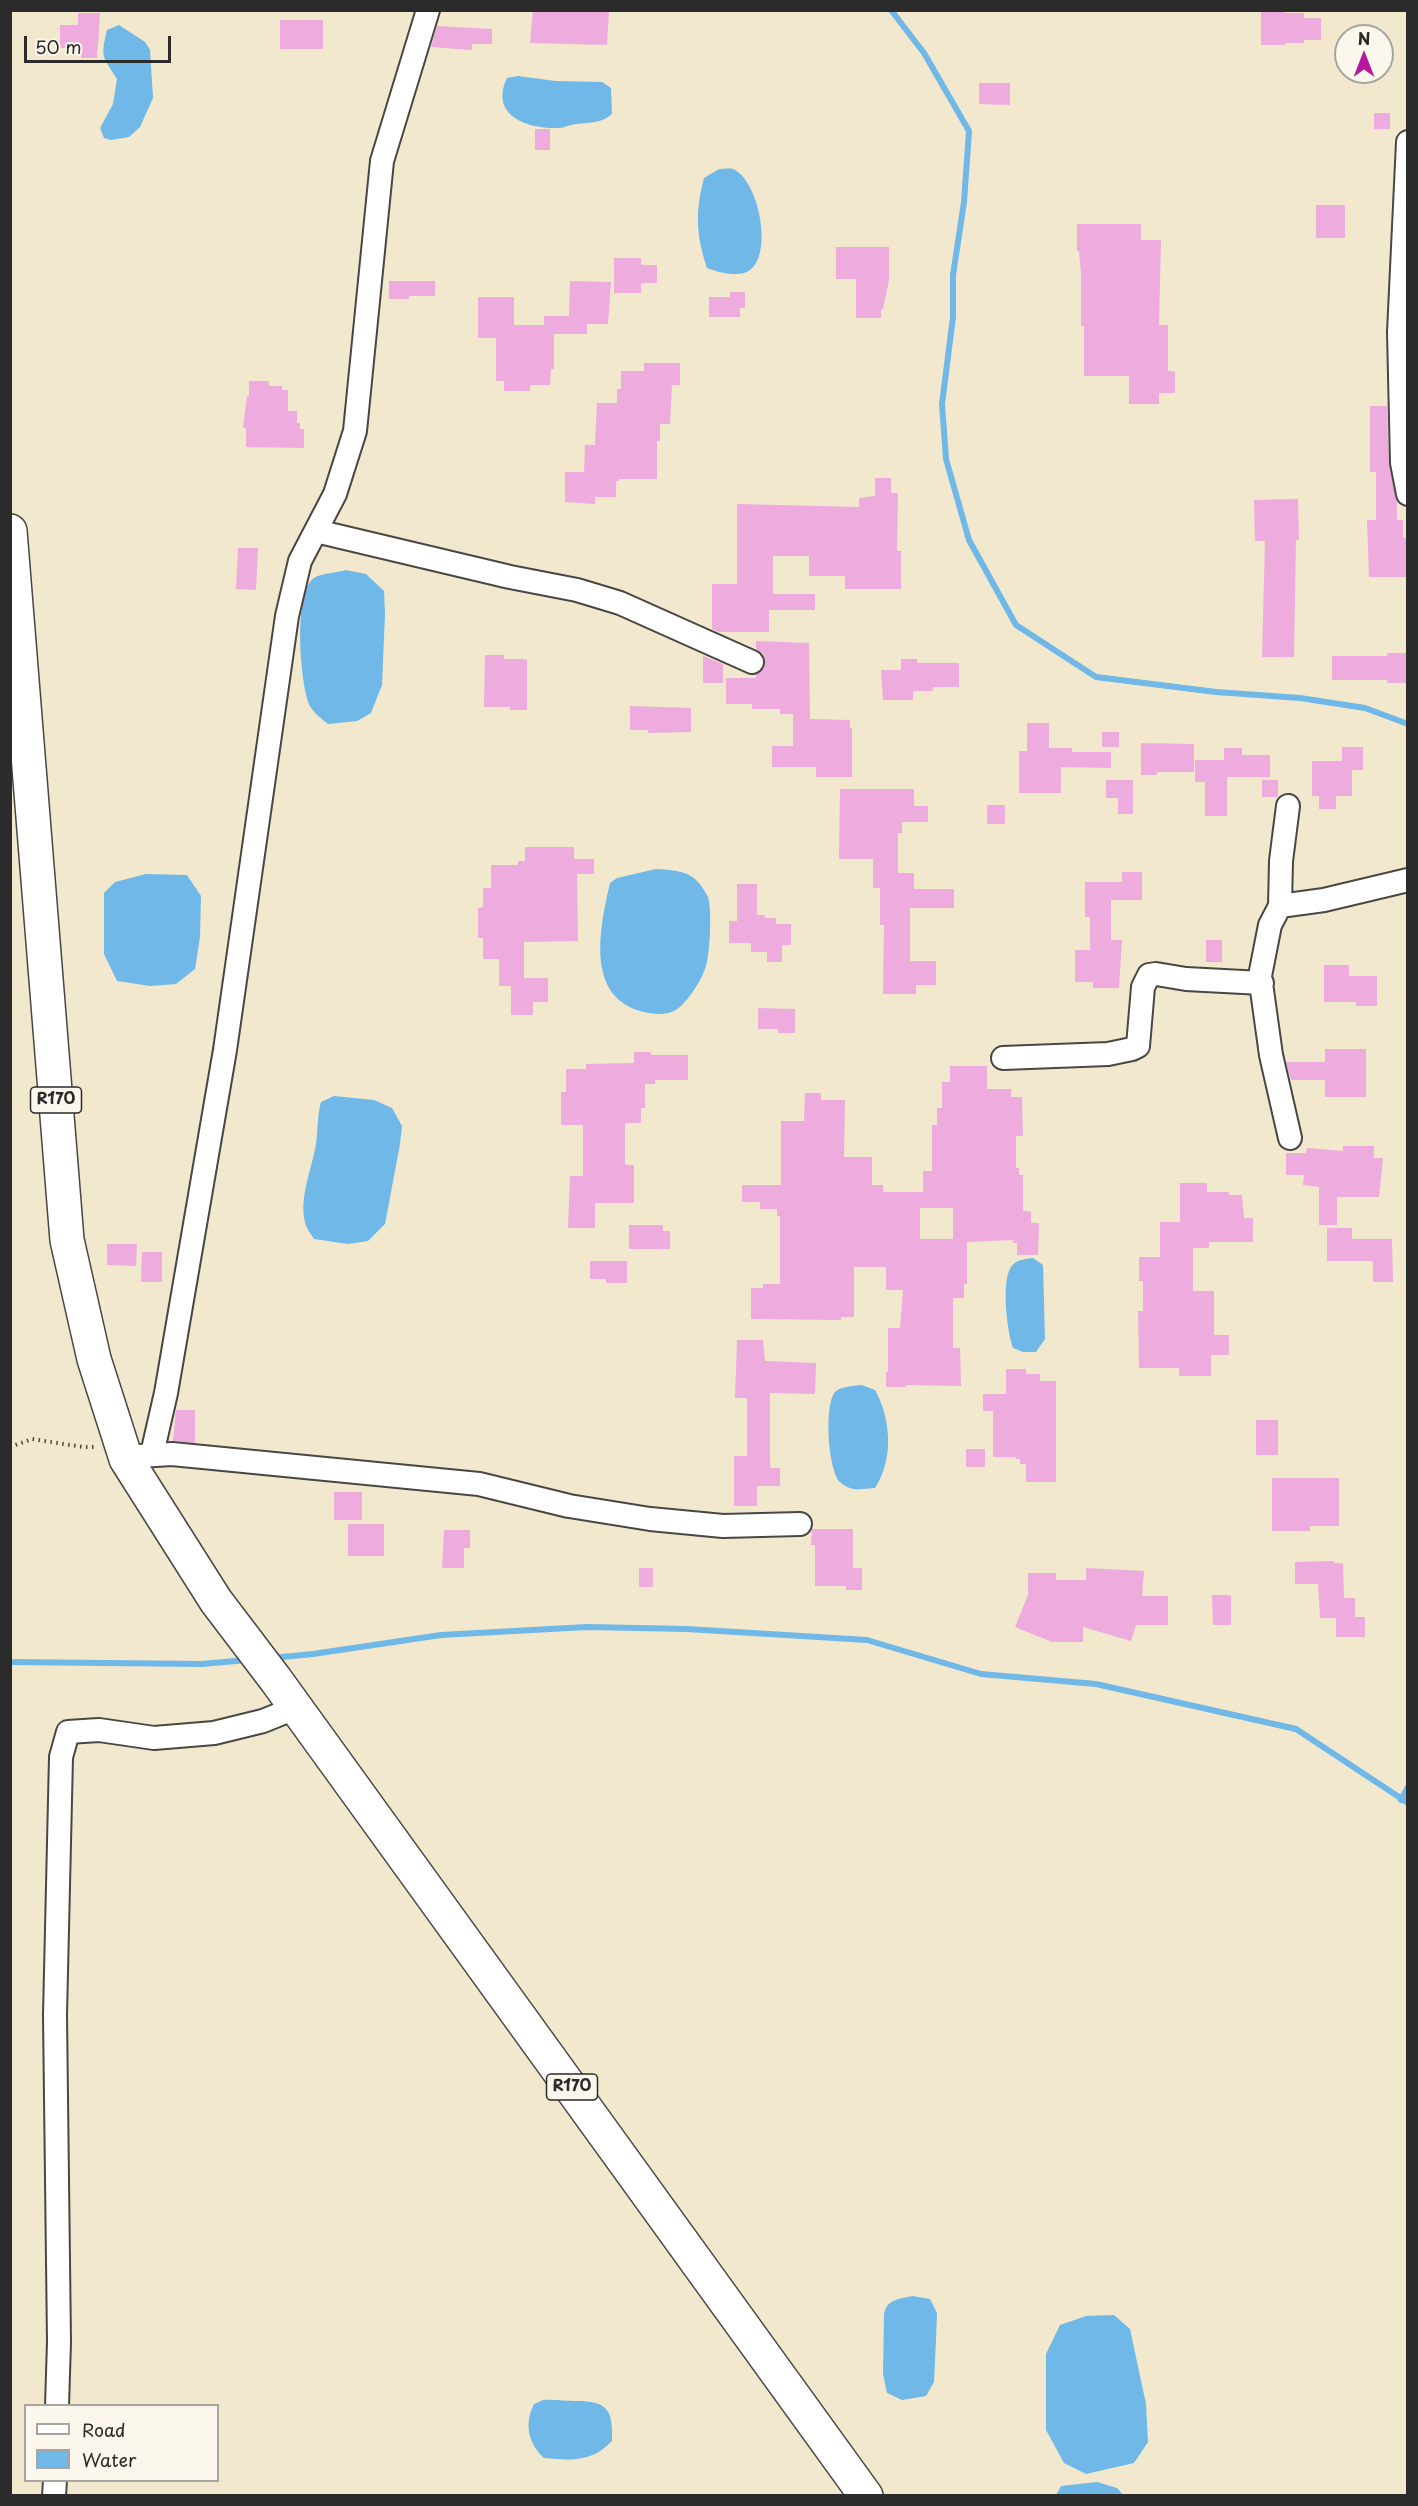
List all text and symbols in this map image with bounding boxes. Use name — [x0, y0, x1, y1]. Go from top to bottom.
scale bar — [27, 24, 174, 62]
north arrow — [1334, 24, 1394, 84]
text: N — [1358, 26, 1370, 50]
text: 50 m — [35, 33, 82, 60]
road number: R170 — [31, 1087, 82, 1113]
road number: R170 — [546, 2074, 598, 2100]
legend — [24, 2404, 219, 2482]
text: Road — [82, 2416, 126, 2443]
text: Water — [82, 2446, 136, 2473]

